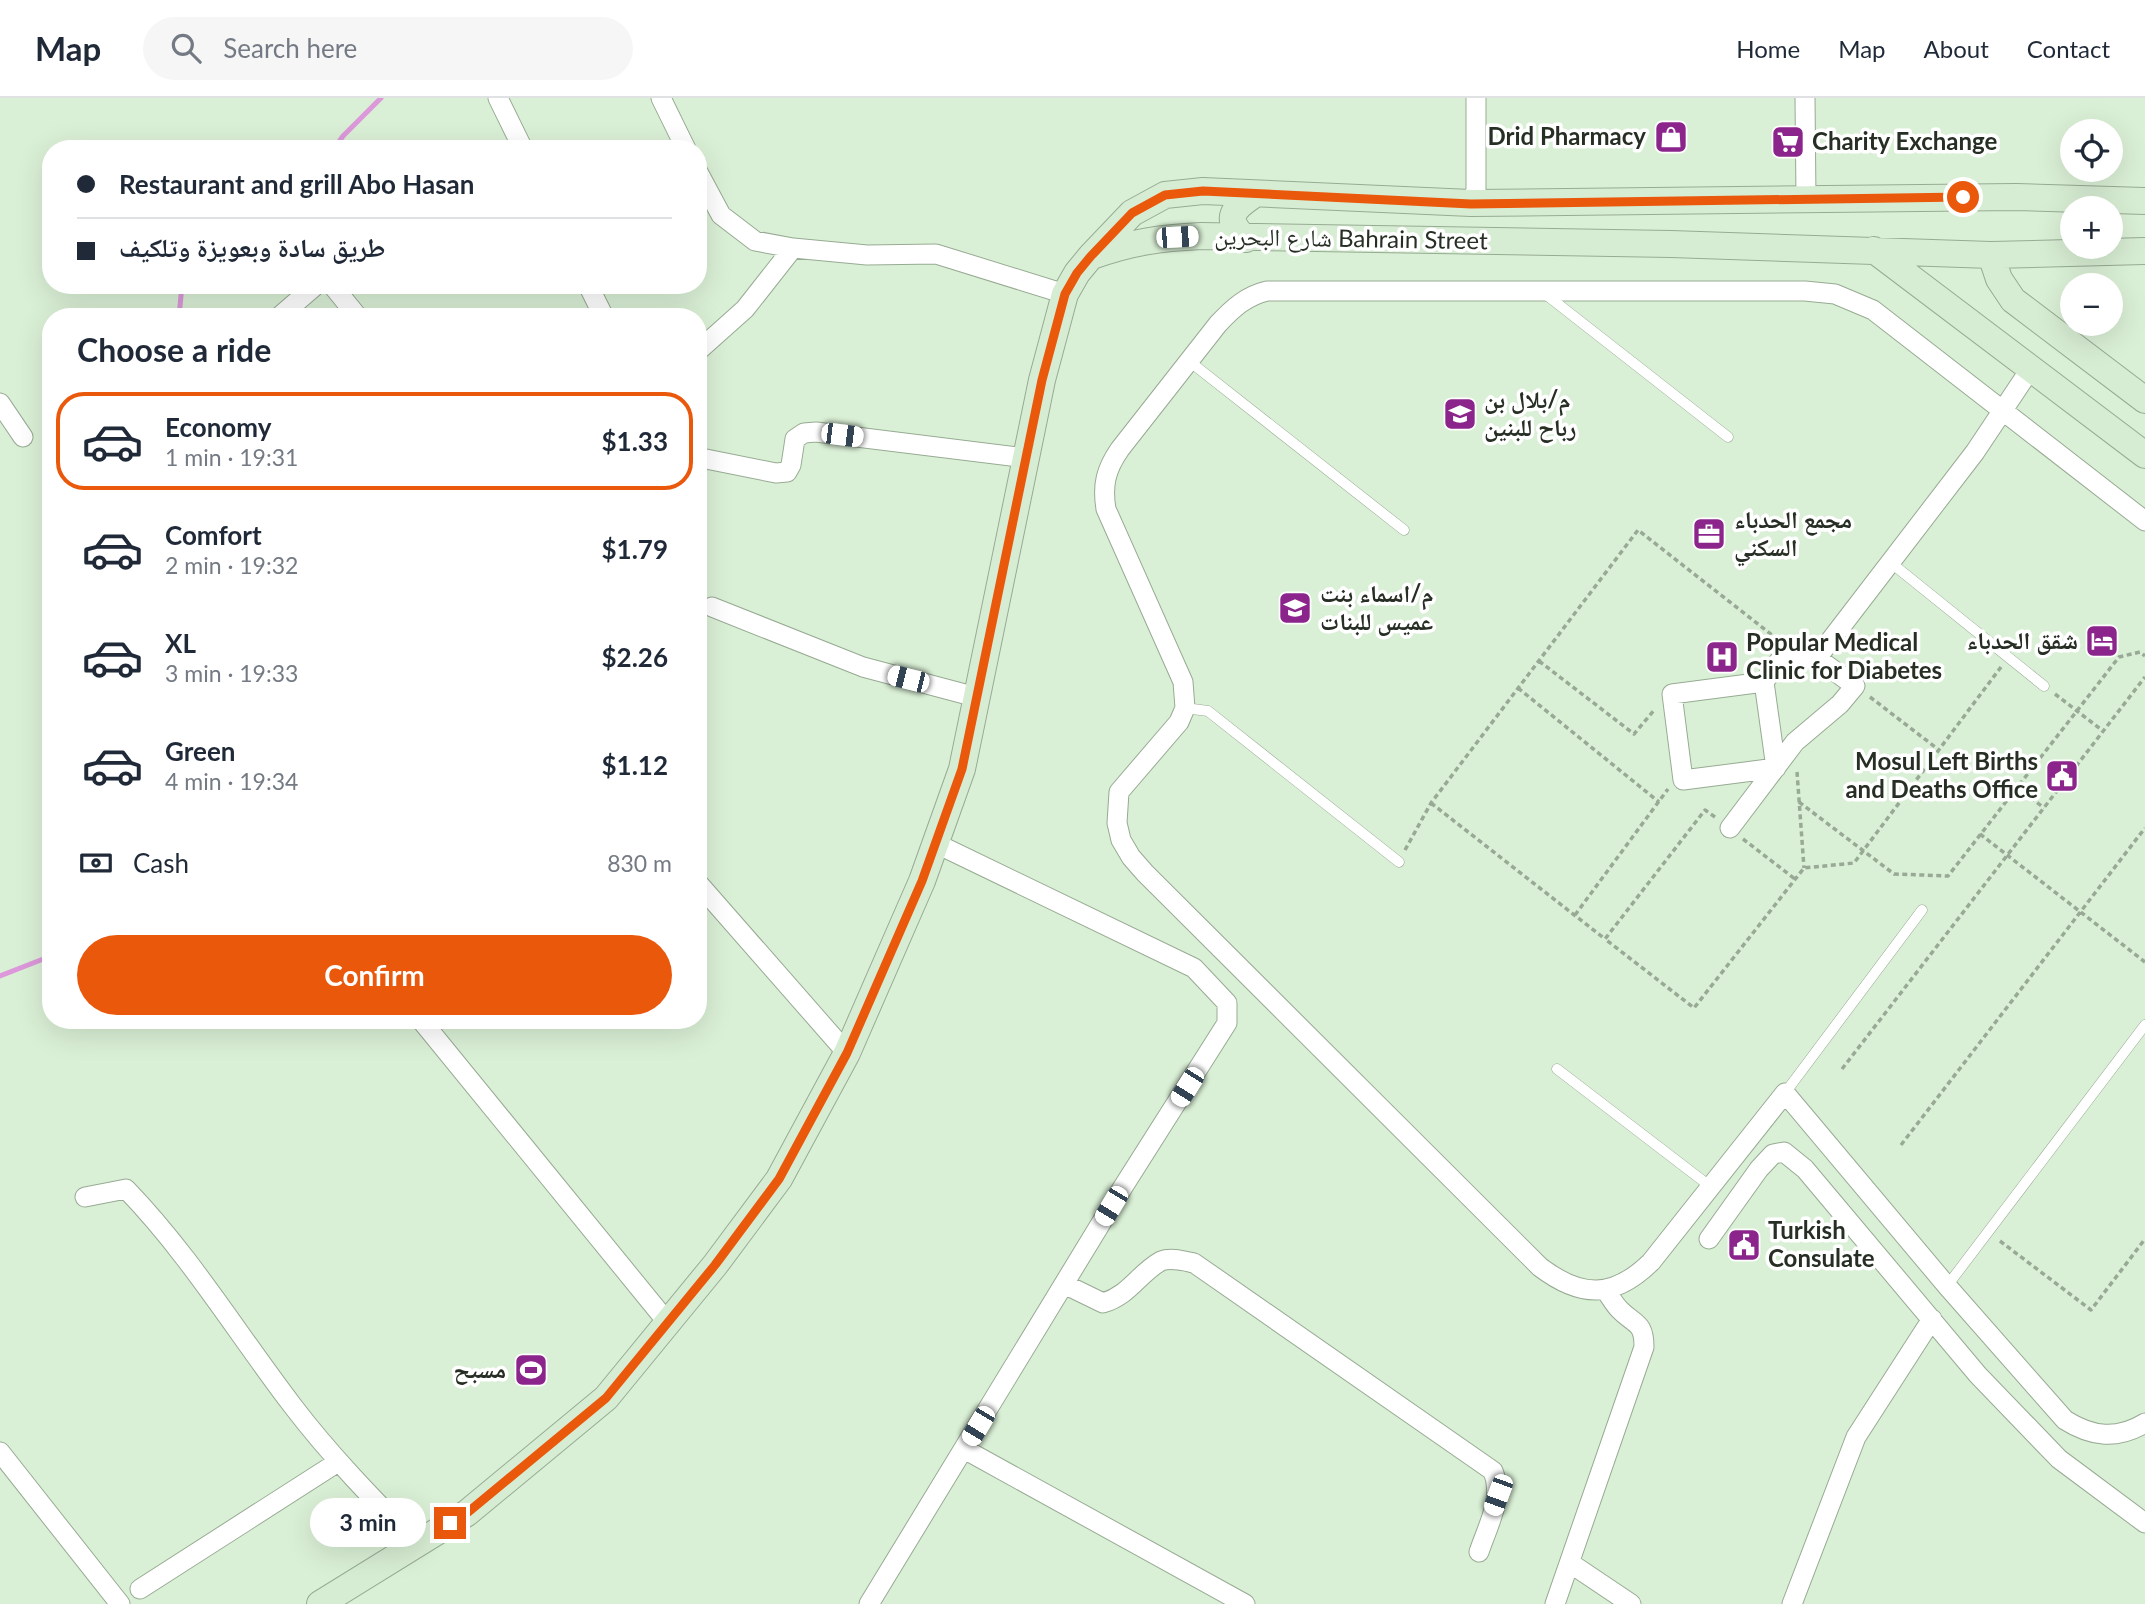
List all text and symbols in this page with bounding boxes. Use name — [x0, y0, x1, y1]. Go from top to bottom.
search box — [143, 17, 633, 80]
text: Map — [35, 28, 101, 68]
icon: search — [167, 29, 205, 67]
text: Search here — [223, 32, 357, 64]
text: Home — [1736, 34, 1800, 63]
text: Map — [1838, 34, 1886, 63]
text: About — [1924, 34, 1989, 63]
text: Contact — [2027, 34, 2110, 63]
shop icon: Drid Pharmacy — [1652, 118, 1690, 156]
map controls — [2060, 119, 2123, 336]
button: locate — [2060, 119, 2123, 182]
place label: Drid Pharmacy — [1487, 121, 1646, 150]
supermarket icon: Charity Exchange — [1769, 123, 1807, 161]
place label: Charity Exchange — [1812, 126, 1998, 155]
text: Restaurant and grill Abo Hasan — [119, 168, 474, 200]
route start — [1947, 181, 1979, 213]
button: + — [2060, 196, 2123, 259]
street label: شارع البحرين Bahrain Street — [1214, 221, 1488, 256]
car — [1156, 225, 1199, 249]
text: طريق سادة وبعويزة وتلكيف — [119, 231, 386, 263]
button: − — [2060, 273, 2123, 336]
text: Choose a ride — [77, 330, 271, 369]
place label: م/بلال بن رباح للبنين — [1484, 384, 1576, 443]
school or university icon: م/بلال بن رباح للبنين — [1441, 395, 1479, 433]
icon: car — [81, 410, 144, 473]
text: Economy — [165, 411, 271, 443]
car — [820, 422, 865, 448]
text: $1.33 — [602, 425, 668, 457]
text: 1 min · 19:31 — [165, 443, 298, 471]
place label: مجمع الحدباء السكني — [1734, 504, 1852, 567]
office icon: مجمع الحدباء السكني — [1690, 515, 1728, 553]
icon: car — [81, 518, 144, 581]
text: Comfort — [165, 519, 262, 551]
text: $1.79 — [602, 533, 668, 565]
text: 2 min · 19:32 — [165, 551, 298, 579]
place label: م/اسماء بنت عميس للبنات — [1320, 578, 1434, 636]
school or university icon: م/اسماء بنت عميس للبنات — [1276, 589, 1314, 627]
hotel icon: شقق الحدباء — [2083, 622, 2121, 660]
place label: شقق الحدباء — [1967, 625, 2078, 655]
icon: car — [81, 626, 144, 689]
text: XL — [165, 627, 196, 659]
place label: Popular Medical Clinic for Diabetes — [1746, 627, 1942, 684]
hospital icon: Popular Medical Clinic for Diabetes — [1703, 638, 1741, 676]
text: $2.26 — [602, 641, 668, 673]
text: 3 min · 19:33 — [165, 659, 298, 687]
car — [886, 664, 931, 694]
icon: car — [81, 734, 144, 797]
text: Green — [165, 735, 235, 767]
place label: Mosul Left Births and Deaths Office — [1845, 746, 2038, 803]
text: $1.12 — [602, 749, 668, 781]
public building icon: Mosul Left Births and Deaths Office — [2043, 757, 2081, 795]
text: 4 min · 19:34 — [165, 767, 298, 795]
icon: cash — [77, 844, 115, 882]
text: Cash — [133, 847, 189, 879]
text: 830 m — [607, 849, 672, 877]
button: Confirm — [77, 935, 672, 1015]
car — [1167, 1064, 1208, 1110]
car — [1092, 1183, 1131, 1229]
place label: Turkish Consulate — [1768, 1215, 1875, 1272]
public building icon: Turkish Consulate — [1725, 1226, 1763, 1264]
sports icon: مسبح — [512, 1351, 550, 1389]
place label: مسبح — [454, 1354, 506, 1385]
car — [959, 1403, 998, 1449]
car — [1481, 1472, 1516, 1518]
callout: 3 min — [310, 1498, 426, 1548]
route end — [434, 1507, 466, 1539]
text: 3 min — [339, 1508, 397, 1536]

